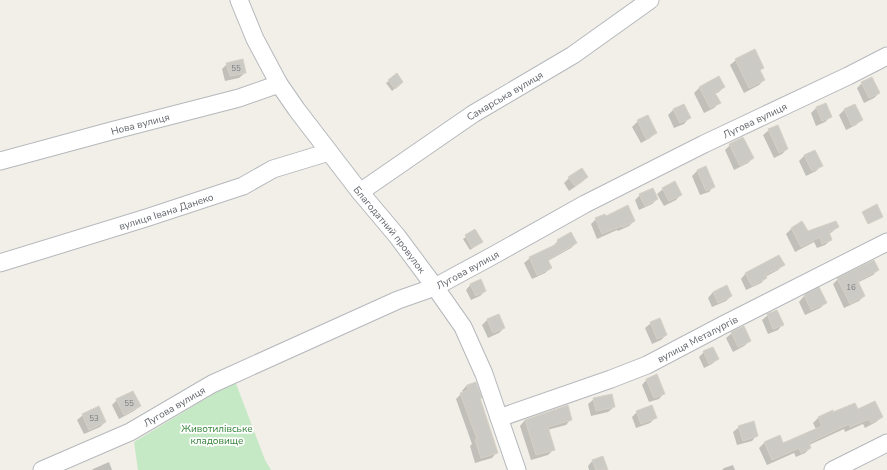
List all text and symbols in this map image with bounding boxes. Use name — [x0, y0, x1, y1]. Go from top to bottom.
house number: 55 — [231, 63, 241, 74]
street label: Самарська вулиця — [464, 68, 546, 124]
street label: Лугова вулиця — [721, 100, 790, 142]
street label: Нова вулиця — [109, 110, 171, 139]
street label: Благодатний провулок — [350, 183, 429, 277]
street label: вулиця Івана Данеко — [117, 190, 216, 234]
street label: Лугова вулиця — [434, 248, 502, 293]
house number: 16 — [846, 282, 856, 293]
street label: вулиця Металургів — [655, 312, 741, 366]
street label: Лугова вулиця — [141, 383, 208, 431]
house number: 55 — [124, 398, 134, 409]
house number: 53 — [89, 413, 99, 424]
park label: Животилівське кладовище — [181, 422, 253, 448]

